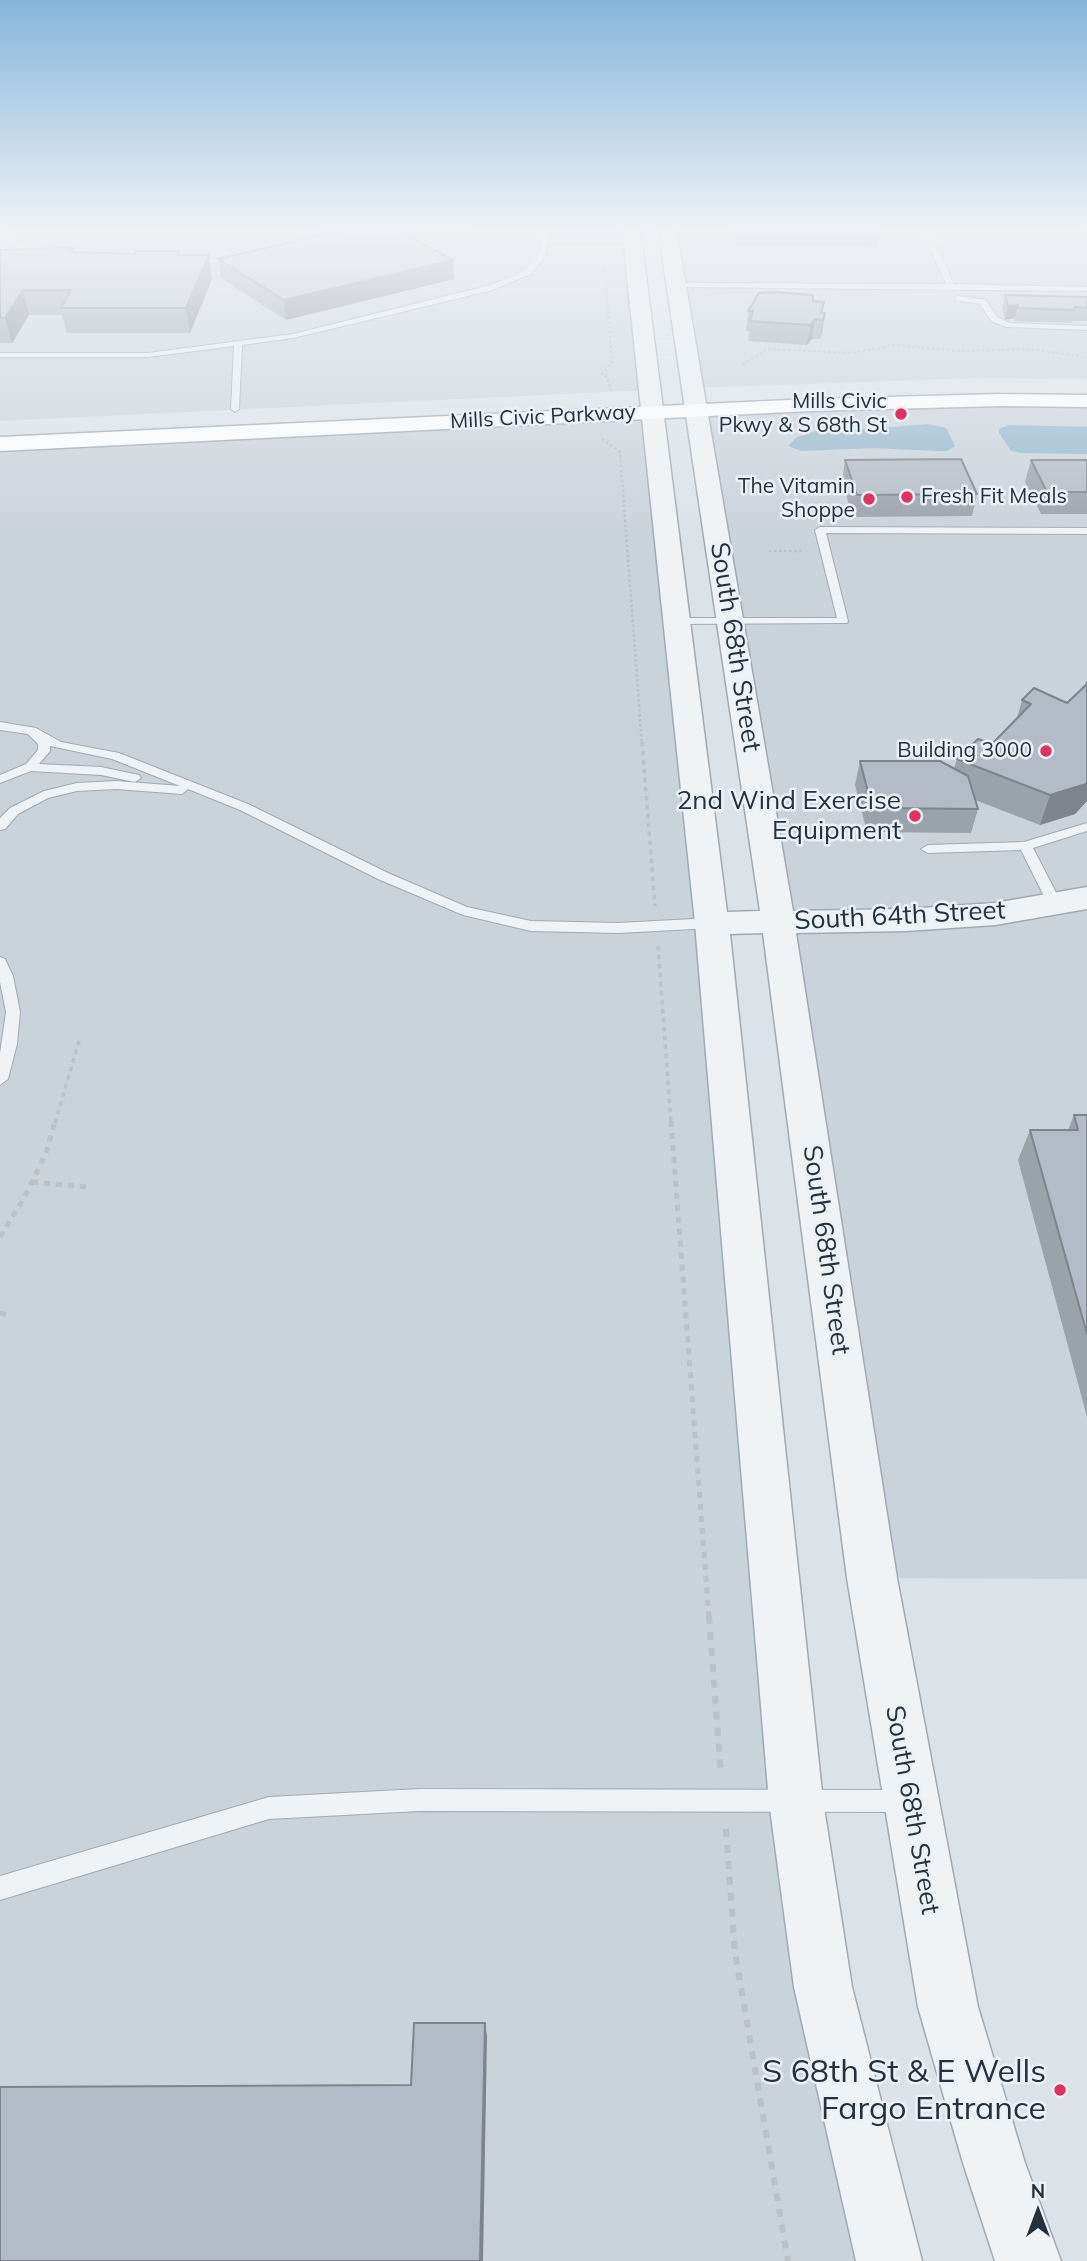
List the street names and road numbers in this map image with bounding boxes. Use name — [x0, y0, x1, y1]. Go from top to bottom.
street label: Mills Civic Parkway — [450, 400, 636, 434]
street label: South 68th Street — [703, 540, 767, 754]
street label: South 64th Street — [794, 895, 1006, 937]
street label: South 68th Street — [796, 1143, 856, 1357]
street label: South 68th Street — [878, 1703, 946, 1917]

